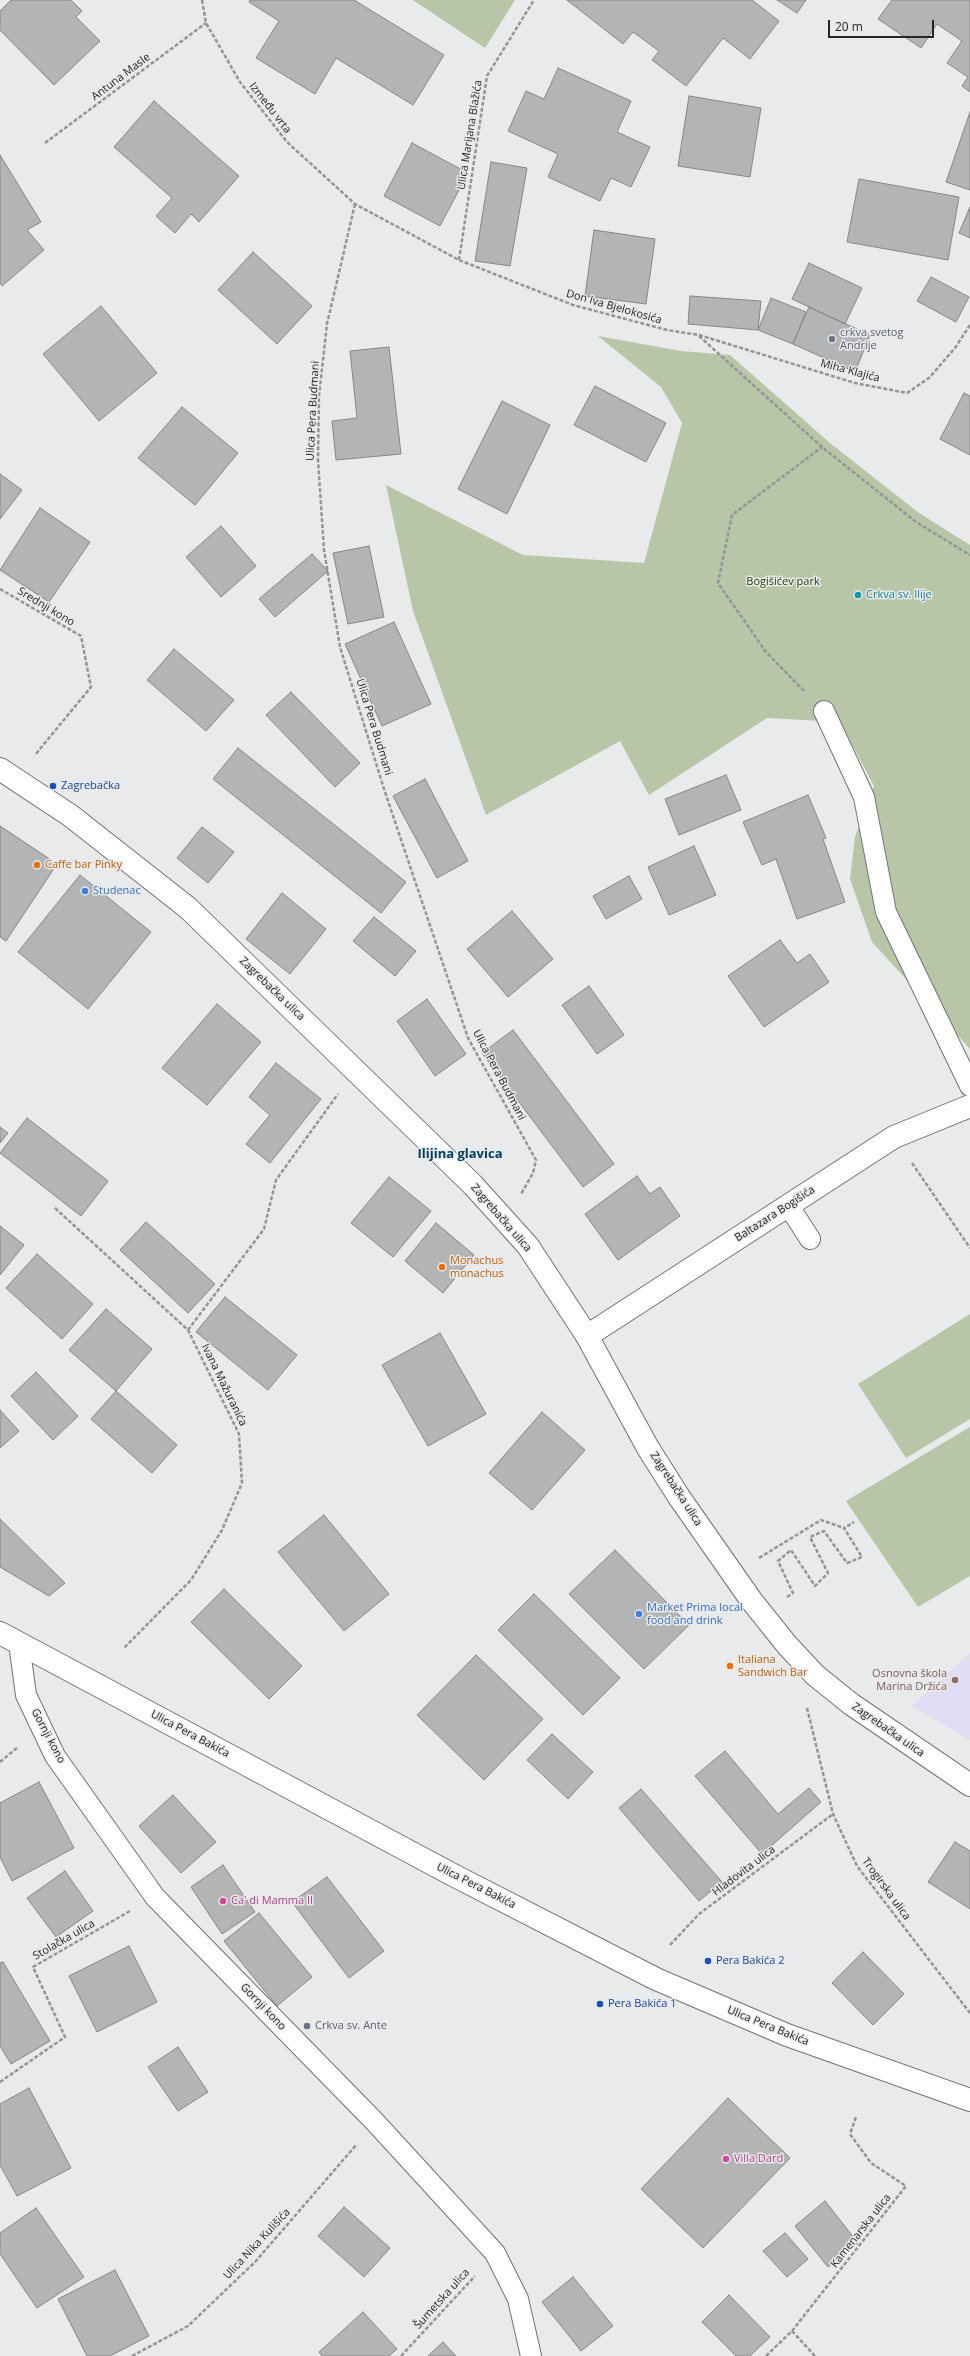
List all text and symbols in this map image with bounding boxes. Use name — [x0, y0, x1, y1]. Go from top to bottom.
scale bar — [830, 12, 936, 38]
text: 20 m — [835, 18, 863, 35]
street label: Antuna Masle — [89, 51, 153, 103]
street label: Ulica Marijana Blažića — [455, 79, 485, 191]
street label: Između vrta — [246, 80, 294, 136]
street label: Don Iva Bjelokosića — [565, 287, 663, 327]
place label: crkva svetog Andrije — [840, 326, 903, 352]
marker: crkva svetog Andrije — [827, 334, 837, 344]
street label: Miha Klajića — [819, 357, 881, 385]
street label: Ulica Pera Budmani — [304, 360, 322, 462]
park label: Bogišićev park — [746, 575, 820, 589]
street label: Srednji kono — [15, 585, 77, 629]
place label: Crkva sv. Ilije — [866, 588, 932, 602]
marker: Crkva sv. Ilije — [853, 590, 863, 600]
street label: Ulica Pera Budmani — [353, 677, 395, 777]
place label: Zagrebačka — [61, 779, 120, 793]
marker: Zagrebačka — [48, 781, 58, 791]
place label: Caffe bar Pinky — [45, 858, 122, 872]
marker: Caffe bar Pinky — [32, 860, 42, 870]
place label: Studenac — [93, 884, 141, 898]
marker: Studenac — [80, 886, 90, 896]
street label: Zagrebačka ulica — [237, 955, 307, 1023]
street label: Ulica Pera Budmani — [470, 1028, 528, 1122]
district label: Ilijina glavica — [417, 1146, 503, 1162]
street label: Zagrebačka ulica — [468, 1181, 534, 1255]
street label: Baltazara Bogišića — [733, 1183, 817, 1245]
place label: Monachus monachus — [450, 1254, 504, 1280]
marker: Monachus monachus — [437, 1262, 447, 1272]
street label: Ivana Mažuranića — [198, 1342, 250, 1428]
street label: Zagrebačka ulica — [647, 1450, 705, 1528]
place label: Market Prima local food and drink — [647, 1601, 743, 1627]
marker: Market Prima local food and drink — [634, 1609, 644, 1619]
place label: Italiana Sandwich Bar — [738, 1653, 808, 1679]
marker: Italiana Sandwich Bar — [725, 1661, 735, 1671]
place label: Osnovna škola Marina Držića — [872, 1667, 947, 1693]
marker: Osnovna škola Marina Držića — [950, 1675, 960, 1685]
street label: Zagrebačka ulica — [849, 1700, 927, 1760]
street label: Gornji kono — [28, 1706, 68, 1766]
street label: Ulica Pera Bakića — [148, 1708, 232, 1760]
street label: Hladovita ulica — [710, 1843, 778, 1899]
street label: Trogirska ulica — [859, 1855, 913, 1923]
street label: Ulica Pera Bakića — [434, 1860, 518, 1912]
place label: Ca' di Mamma II — [231, 1894, 313, 1908]
marker: Ca' di Mamma II — [218, 1896, 228, 1906]
street label: Stolačka ulica — [31, 1917, 97, 1963]
place label: Pera Bakića 2 — [716, 1954, 785, 1968]
marker: Pera Bakića 2 — [703, 1956, 713, 1966]
street label: Gornji kono — [237, 1981, 289, 2033]
place label: Pera Bakića 1 — [608, 1997, 677, 2011]
marker: Pera Bakića 1 — [595, 1999, 605, 2009]
street label: Ulica Pera Bakića — [725, 2004, 811, 2048]
place label: Crkva sv. Ante — [315, 2019, 387, 2033]
marker: Crkva sv. Ante — [302, 2021, 312, 2031]
place label: Villa Dard — [734, 2152, 783, 2166]
marker: Villa Dard — [721, 2154, 731, 2164]
street label: Kamenarska ulica — [828, 2191, 894, 2271]
street label: Ulica Nika Kulišića — [221, 2206, 293, 2282]
street label: Šumetska ulica — [411, 2266, 473, 2332]

